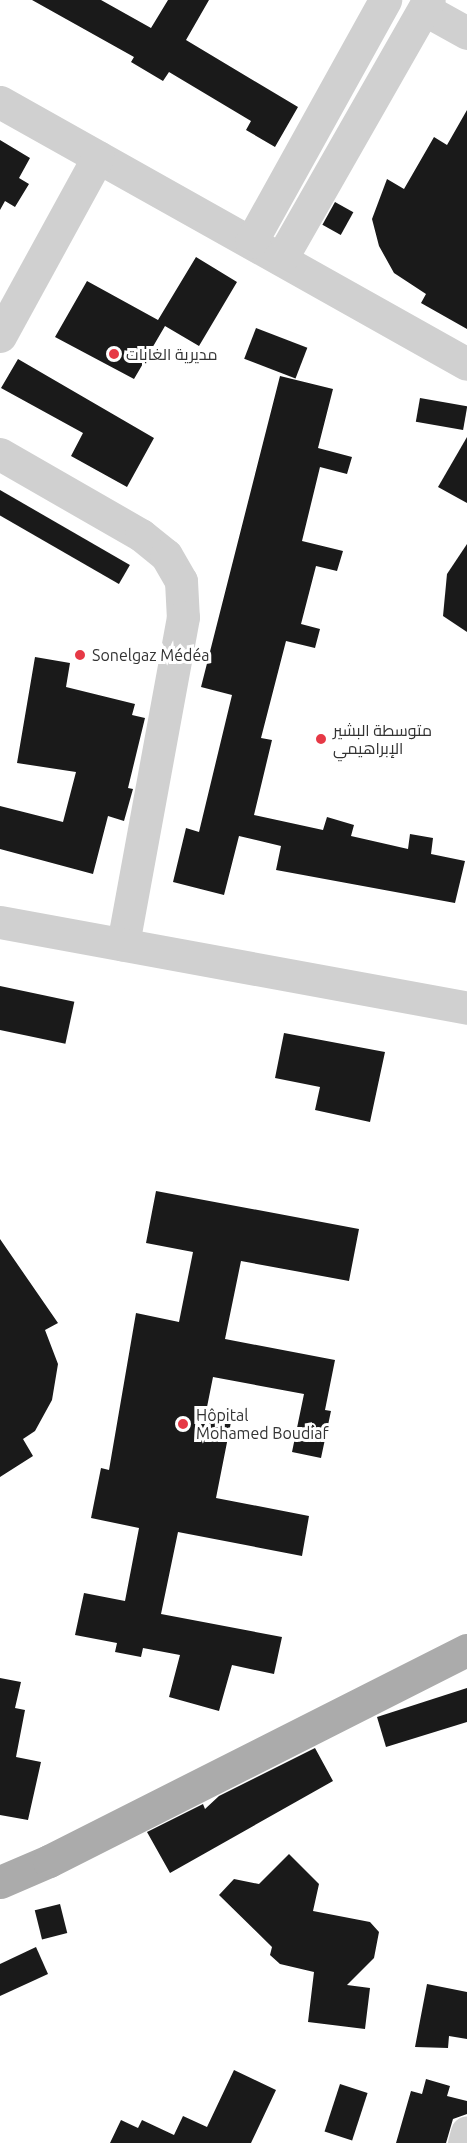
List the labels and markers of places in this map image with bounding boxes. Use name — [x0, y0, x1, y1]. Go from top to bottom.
place label: مديرية الغابات — [126, 344, 218, 364]
marker: مديرية الغابات — [107, 347, 121, 361]
place label: Sonelgaz Médéa — [92, 645, 210, 665]
marker: Sonelgaz Médéa — [73, 648, 87, 662]
place label: متوسطة البشير الإبراهيمي — [333, 720, 432, 758]
marker: متوسطة البشير الإبراهيمي — [314, 732, 328, 746]
place label: Hôpital Mohamed Boudiaf — [196, 1405, 329, 1443]
marker: Hôpital Mohamed Boudiaf — [174, 1415, 192, 1433]

